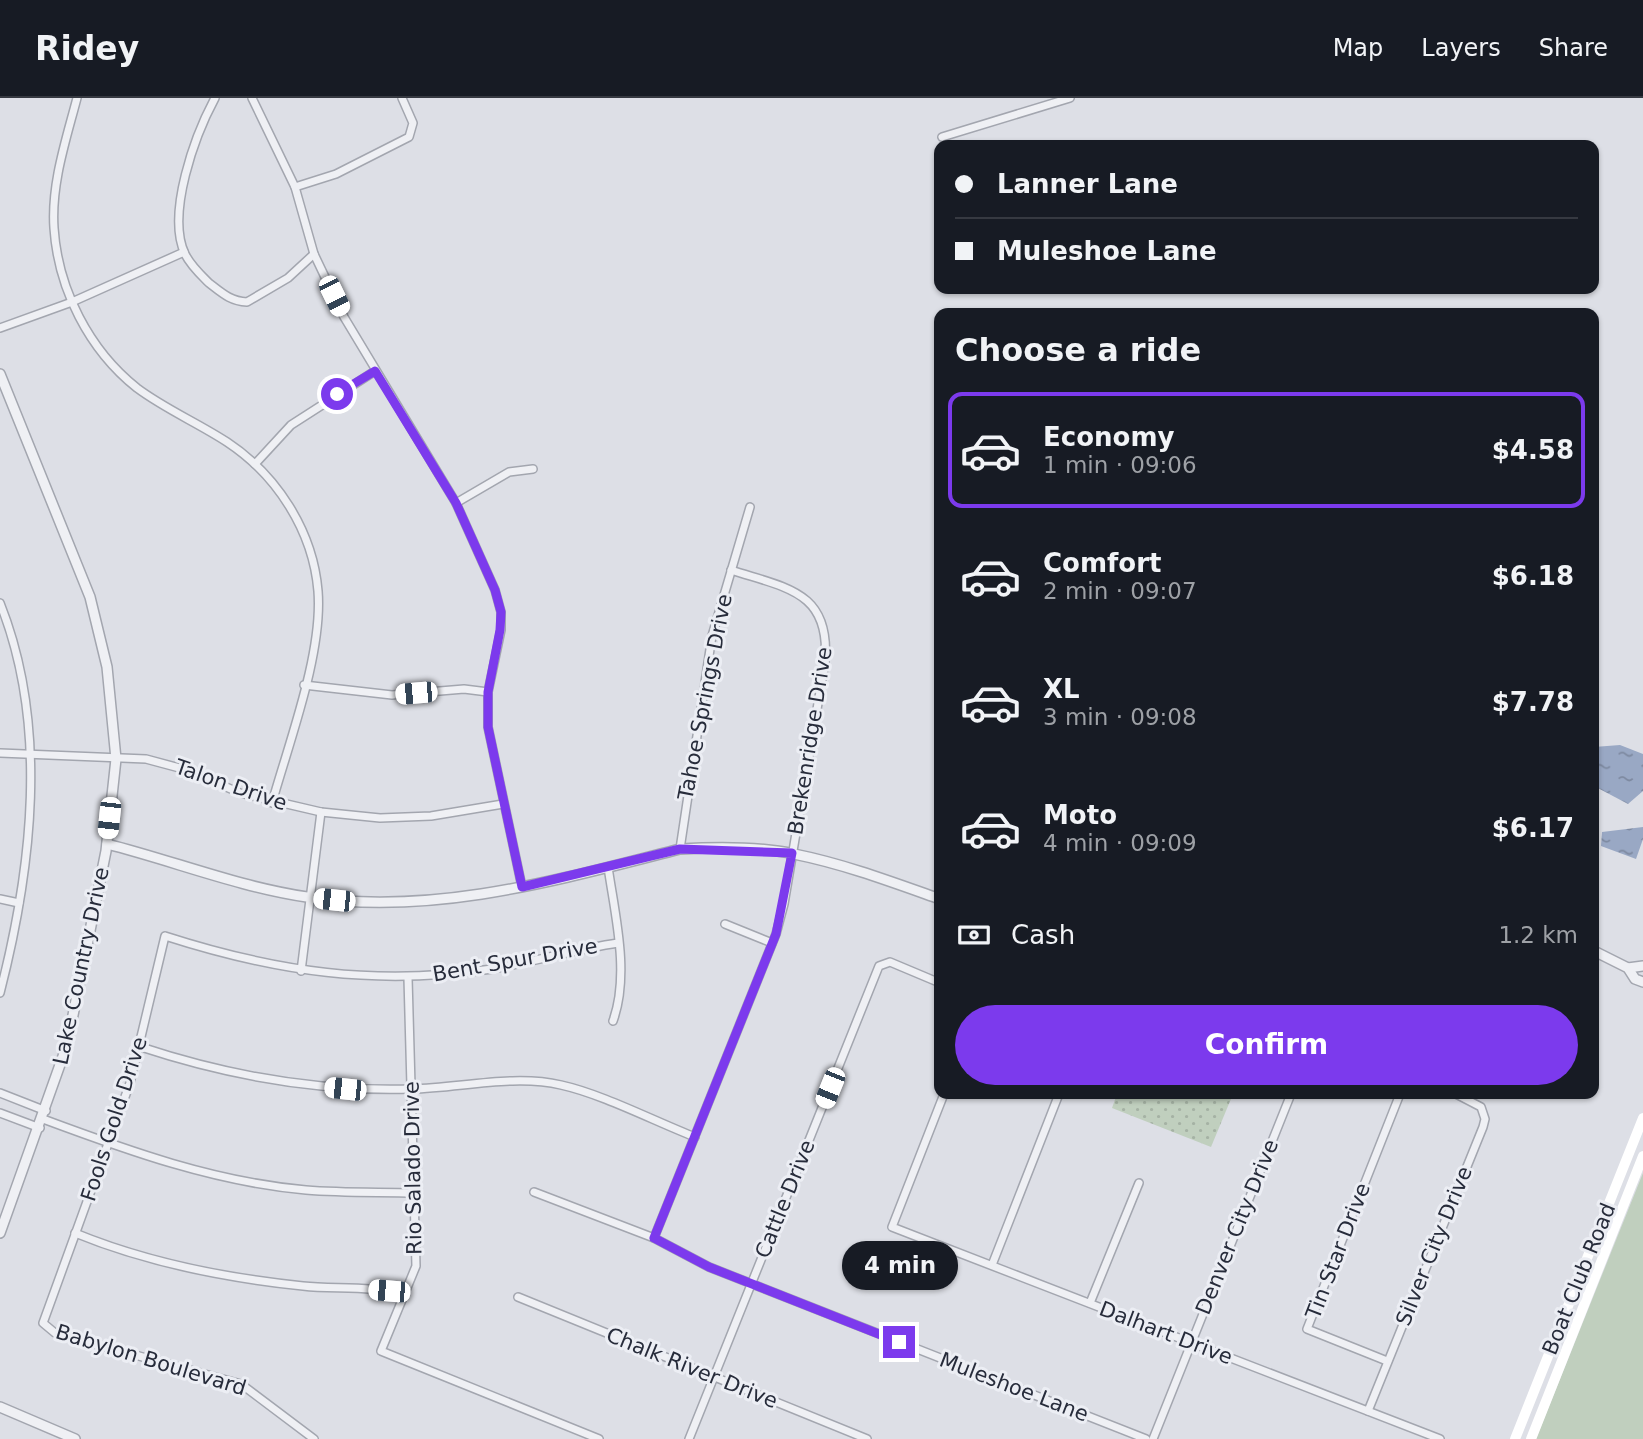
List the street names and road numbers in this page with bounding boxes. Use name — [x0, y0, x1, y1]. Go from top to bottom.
street label: Tahoe Springs Drive — [673, 592, 737, 803]
street label: Brekenridge Drive — [783, 645, 837, 837]
street label: Talon Drive — [171, 754, 290, 815]
street label: Lake Country Drive — [48, 865, 114, 1067]
street label: Bent Spur Drive — [431, 934, 599, 986]
street label: Fools Gold Drive — [76, 1034, 152, 1204]
street label: Rio Salado Drive — [399, 1081, 427, 1255]
street label: Cattle Drive — [750, 1136, 820, 1262]
street label: Denver City Drive — [1191, 1136, 1283, 1318]
street label: Silver City Drive — [1391, 1163, 1477, 1329]
street label: Tin Star Drive — [1301, 1180, 1375, 1323]
street label: Boat Club Road — [1538, 1200, 1620, 1358]
street label: Dalhart Drive — [1096, 1297, 1236, 1369]
street label: Babylon Boulevard — [53, 1320, 249, 1400]
street label: Chalk River Drive — [603, 1323, 781, 1413]
street label: Muleshoe Lane — [936, 1348, 1092, 1426]

